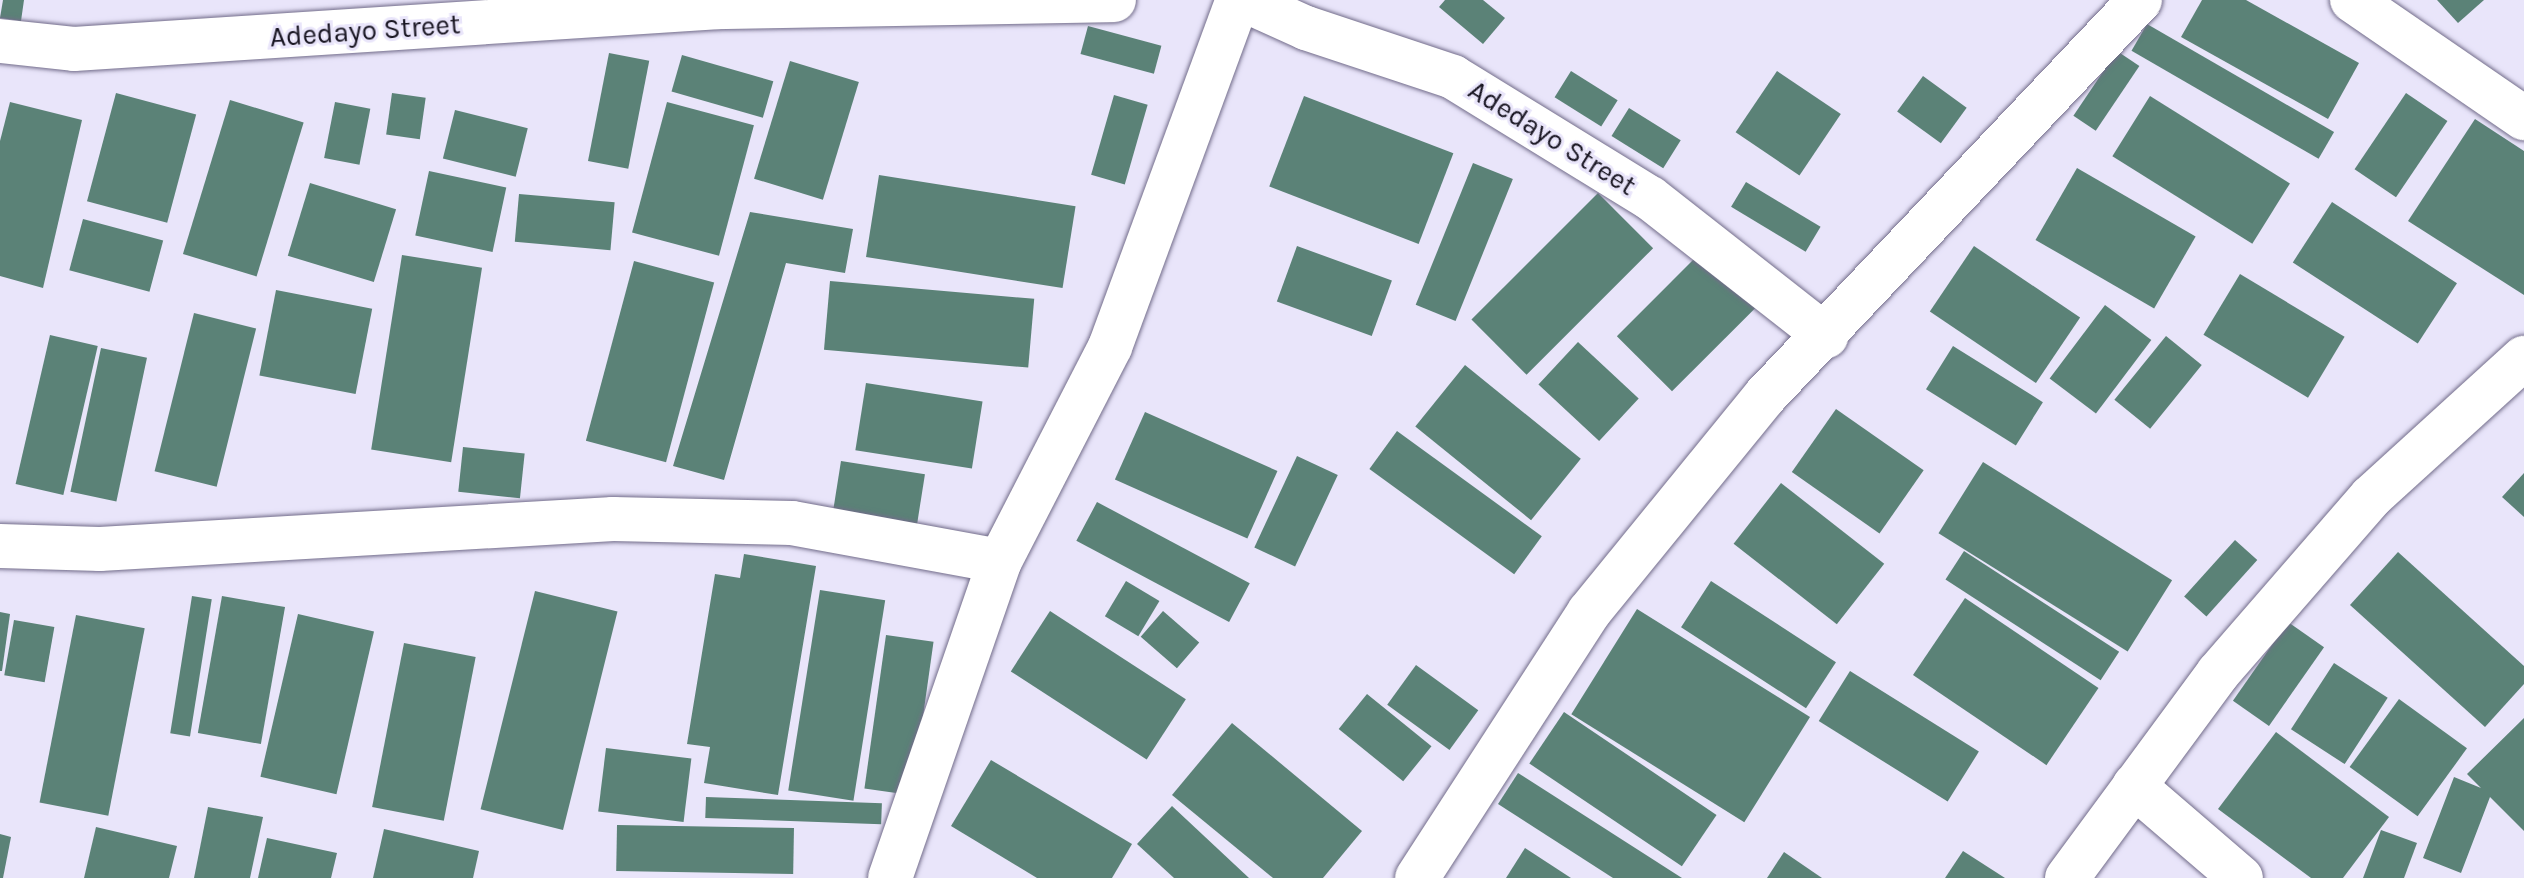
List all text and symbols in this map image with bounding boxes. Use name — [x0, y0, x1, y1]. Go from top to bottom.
street label: Adedayo Street — [269, 8, 461, 54]
street label: Adedayo Street — [1462, 73, 1642, 203]

